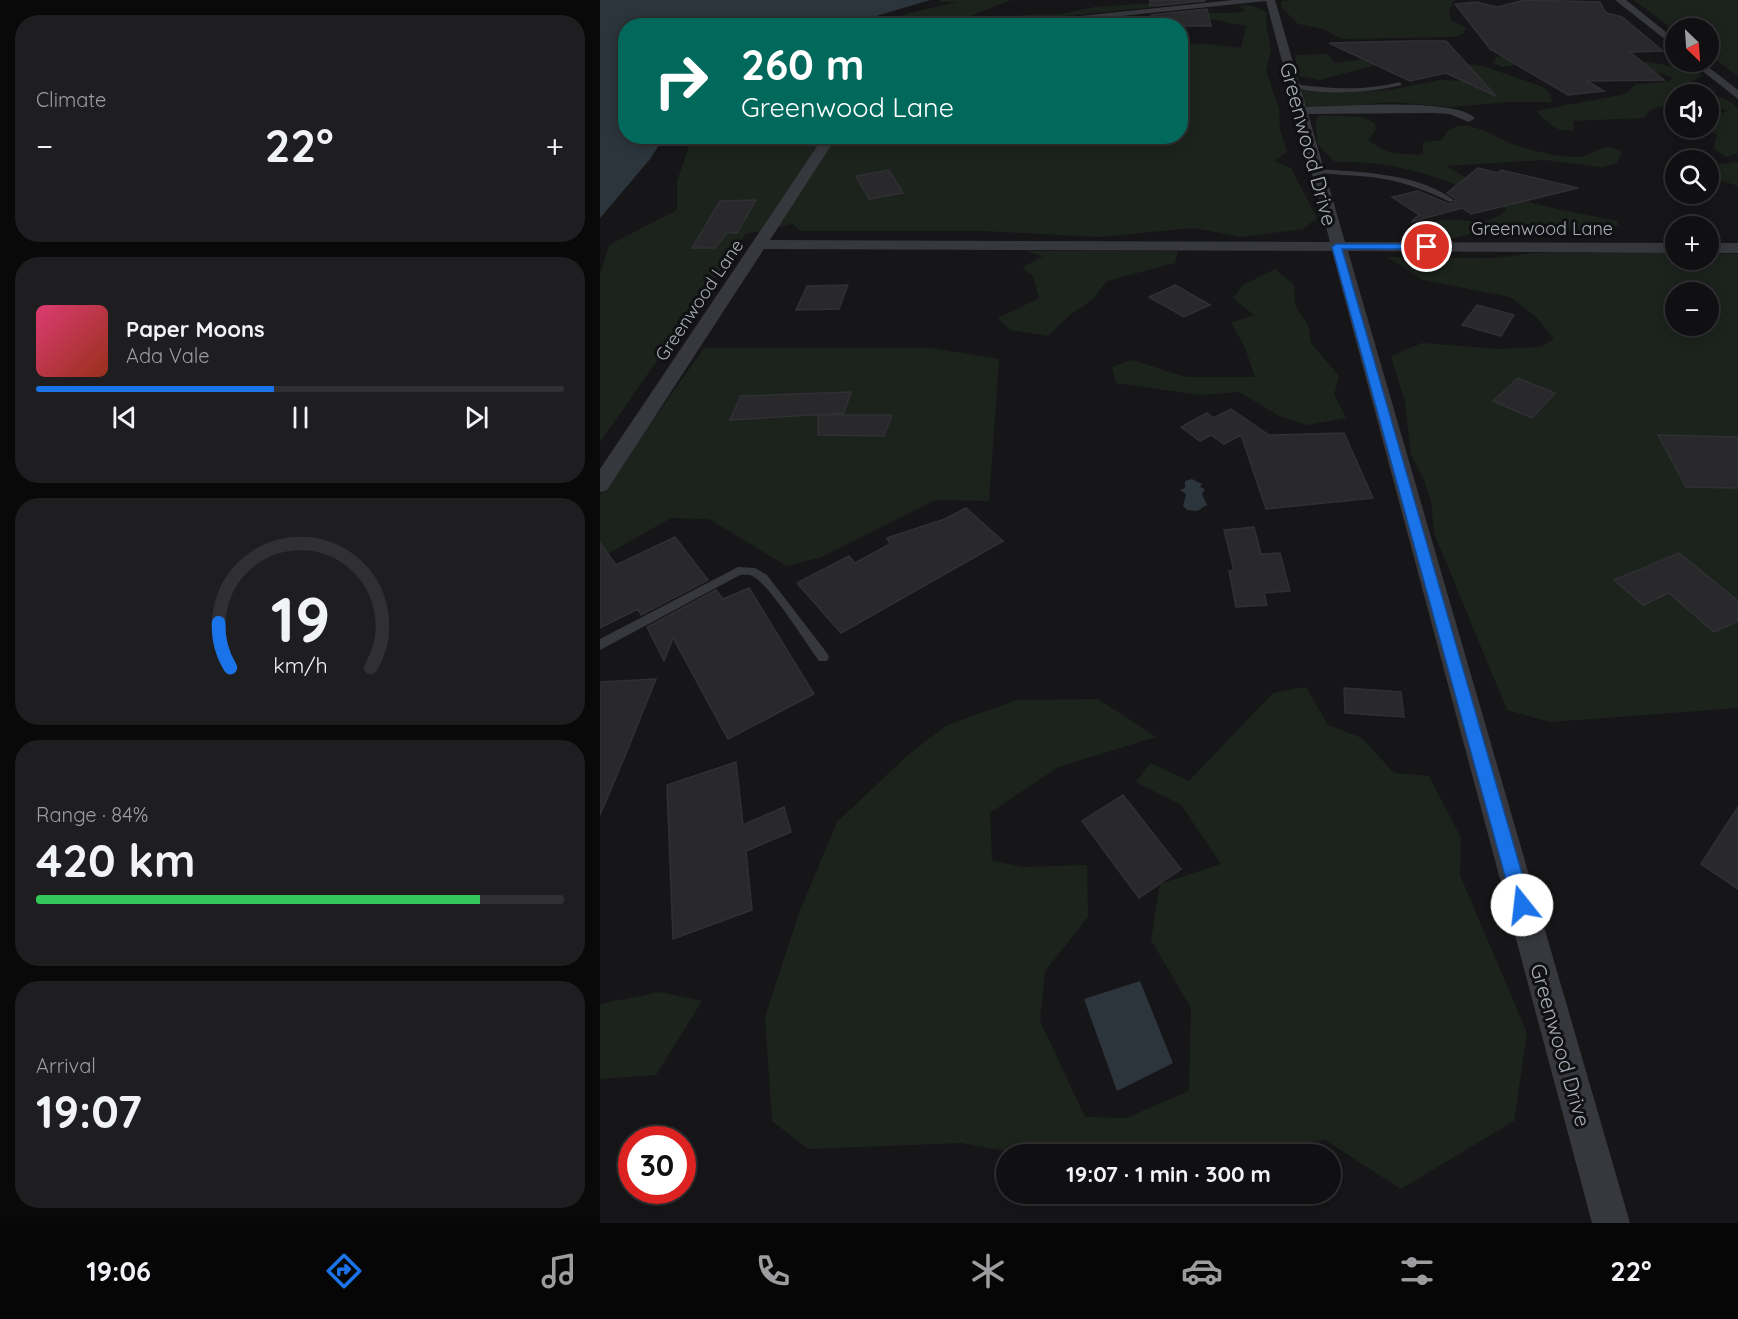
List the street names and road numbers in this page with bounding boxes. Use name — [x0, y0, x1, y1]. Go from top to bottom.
street label: Greenwood Drive — [1275, 59, 1343, 229]
street label: Greenwood Lane — [1471, 217, 1613, 240]
street label: Greenwood Lane — [650, 235, 748, 365]
street label: Greenwood Drive — [1525, 961, 1597, 1129]

